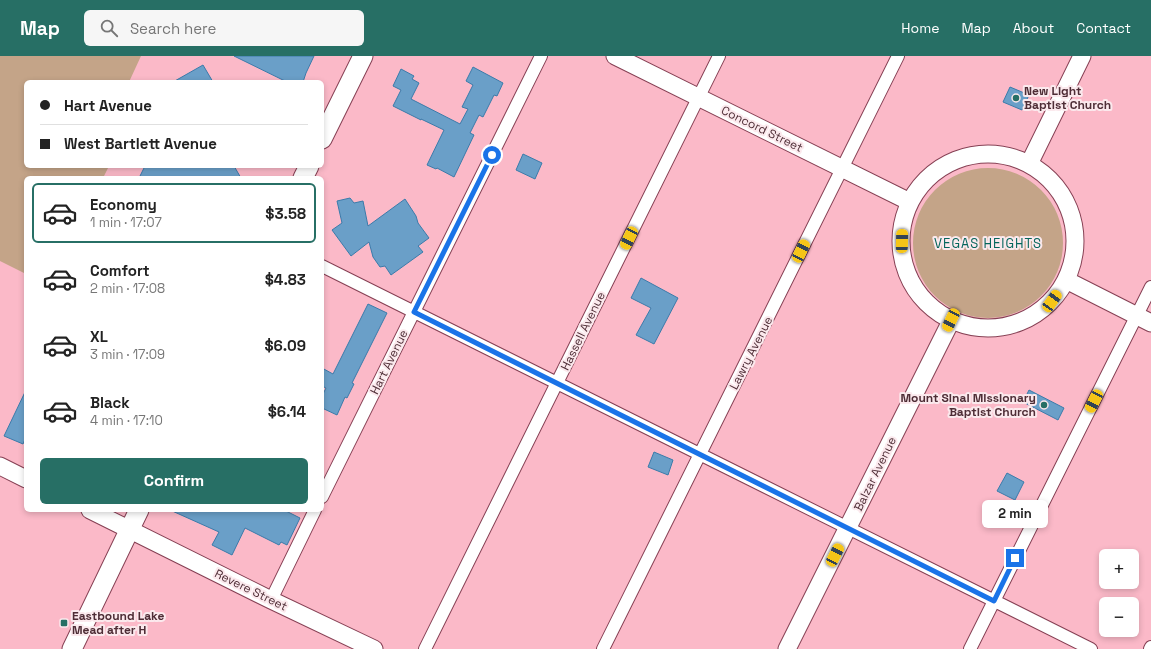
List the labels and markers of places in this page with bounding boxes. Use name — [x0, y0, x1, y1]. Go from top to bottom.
place label: New Light Baptist Church — [1024, 83, 1111, 113]
marker: New Light Baptist Church — [1011, 93, 1021, 103]
place label: Mount Sinai Missionary Baptist Church — [901, 390, 1036, 420]
marker: Mount Sinai Missionary Baptist Church — [1039, 400, 1049, 410]
place label: Eastbound Lake Mead after H — [72, 608, 165, 638]
marker: Eastbound Lake Mead after H — [59, 618, 69, 628]

